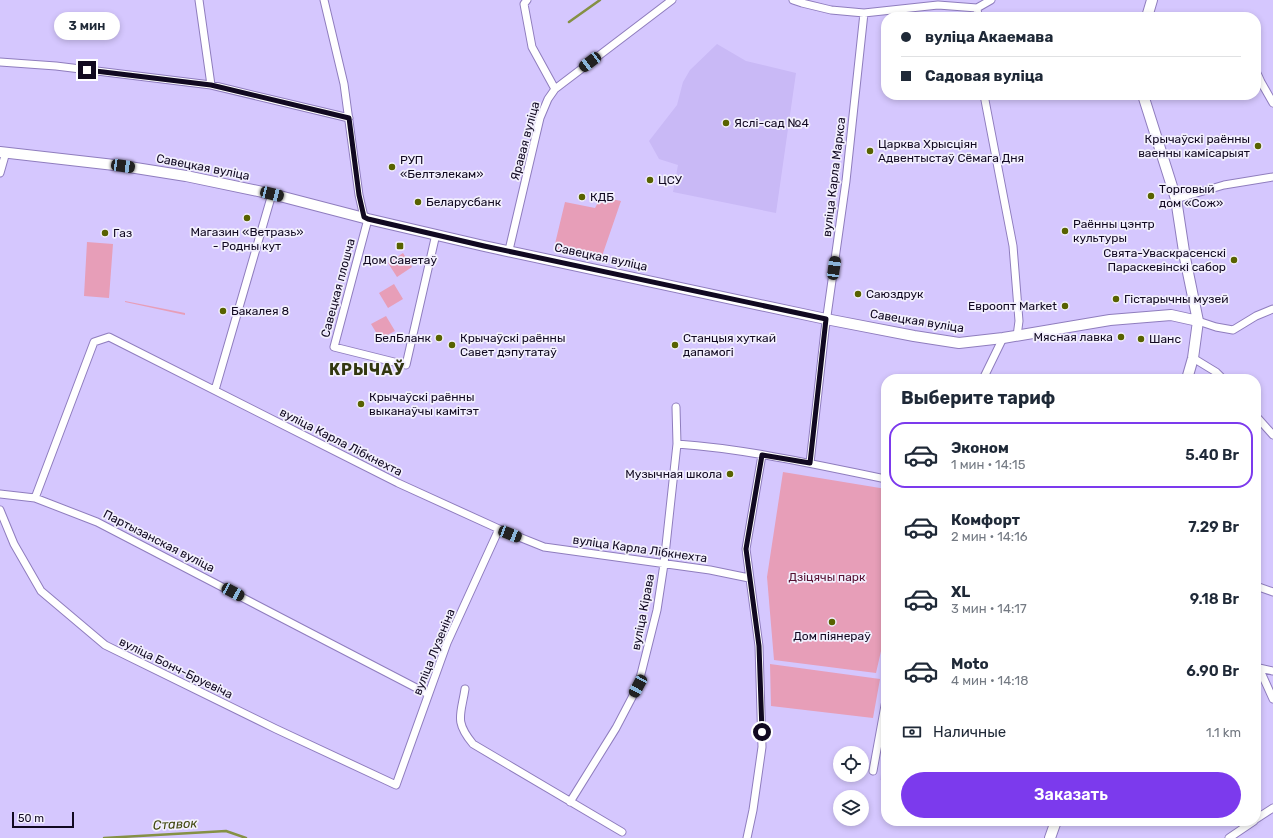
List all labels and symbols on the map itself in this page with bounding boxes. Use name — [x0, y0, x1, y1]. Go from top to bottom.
callout: 3 мин — [54, 12, 120, 40]
car — [577, 50, 603, 74]
route end — [78, 61, 96, 79]
street label: Яравая вуліца — [508, 100, 542, 182]
place label: Яслі-сад №4 — [734, 116, 809, 130]
street label: вуліца Карла Маркса — [820, 116, 848, 238]
marker: Яслі-сад №4 — [721, 118, 731, 128]
place label: Крычаўскі раённы ваенны камісарыят — [1138, 132, 1250, 160]
place label: Царква Хрысціян Адвентыстаў Сёмага Дня — [878, 137, 1024, 165]
marker: Крычаўскі раённы ваенны камісарыят — [1253, 141, 1263, 151]
marker: Царква Хрысціян Адвентыстаў Сёмага Дня — [865, 146, 875, 156]
street label: Савецкая вуліца — [155, 151, 251, 183]
place label: РУП «Белтэлекам» — [400, 153, 484, 181]
car — [110, 158, 136, 174]
marker: РУП «Белтэлекам» — [387, 162, 397, 172]
place label: ЦСУ — [658, 173, 683, 187]
marker: ЦСУ — [645, 175, 655, 185]
place label: Торговый дом «Сож» — [1159, 182, 1223, 210]
car — [259, 185, 285, 203]
place label: КДБ — [590, 190, 614, 204]
marker: Торговый дом «Сож» — [1146, 191, 1156, 201]
marker: КДБ — [577, 192, 587, 202]
place label: Беларусбанк — [426, 195, 502, 209]
marker: Беларусбанк — [413, 197, 423, 207]
marker: Магазин «Ветразь» - Родны кут — [242, 213, 252, 223]
place label: Раённы цэнтр культуры — [1073, 217, 1155, 245]
place label: Магазин «Ветразь» - Родны кут — [190, 225, 304, 253]
place label: Газ — [113, 226, 132, 240]
marker: Раённы цэнтр культуры — [1060, 226, 1070, 236]
marker: Газ — [100, 228, 110, 238]
street label: Савецкая плошча — [318, 237, 358, 339]
street label: Савецкая вуліца — [553, 240, 649, 274]
marker: Дом Саветаў — [395, 241, 405, 251]
place label: Свята-Уваскрасенскі Параскевінскі сабор — [1103, 246, 1226, 274]
place label: Дом Саветаў — [363, 253, 437, 267]
car — [826, 255, 842, 281]
marker: Свята-Уваскрасенскі Параскевінскі сабор — [1229, 255, 1239, 265]
place label: Саюздрук — [866, 287, 924, 301]
marker: Саюздрук — [853, 289, 863, 299]
place label: Гістарычны музей — [1124, 292, 1228, 306]
marker: Гістарычны музей — [1111, 294, 1121, 304]
place label: Евроопт Market — [968, 299, 1057, 313]
marker: Евроопт Market — [1060, 301, 1070, 311]
place label: Бакалея 8 — [231, 304, 289, 318]
marker: Бакалея 8 — [218, 306, 228, 316]
street label: Савецкая вуліца — [869, 307, 965, 335]
place label: Мясная лавка — [1034, 330, 1113, 344]
place label: БелБланк — [375, 331, 432, 345]
place label: Крычаўскі раённы Савет дэпутатаў — [460, 331, 565, 359]
place label: Станцыя хуткай дапамогі — [683, 331, 776, 359]
marker: Мясная лавка — [1116, 332, 1126, 342]
place label: Шанс — [1149, 332, 1181, 346]
marker: БелБланк — [434, 333, 444, 343]
marker: Шанс — [1136, 334, 1146, 344]
marker: Крычаўскі раённы Савет дэпутатаў — [447, 340, 457, 350]
marker: Станцыя хуткай дапамогі — [670, 340, 680, 350]
district label: КРЫЧАЎ — [329, 359, 405, 379]
place label: Крычаўскі раённы выканаўчы камітэт — [369, 390, 479, 418]
marker: Крычаўскі раённы выканаўчы камітэт — [356, 399, 366, 409]
street label: вуліца Карла Лібкнехта — [277, 405, 405, 479]
place label: Музычная школа — [625, 467, 722, 481]
marker: Музычная школа — [725, 469, 735, 479]
street label: Партызанская вуліца — [101, 507, 217, 575]
car — [497, 524, 523, 544]
street label: вуліца Карла Лібкнехта — [572, 533, 708, 565]
park label: Дзіцячы парк — [789, 570, 866, 584]
street label: вуліца Кірава — [629, 573, 657, 651]
car — [220, 581, 246, 603]
street label: вуліца Лузеніна — [410, 607, 458, 697]
marker: Дом піянераў — [827, 617, 837, 627]
place label: Дом піянераў — [793, 629, 871, 643]
street label: вуліца Бонч-Бруевіча — [117, 634, 235, 702]
car — [627, 673, 649, 699]
route start — [753, 723, 771, 741]
scale bar — [12, 810, 74, 829]
water label: Ставок — [152, 815, 198, 833]

